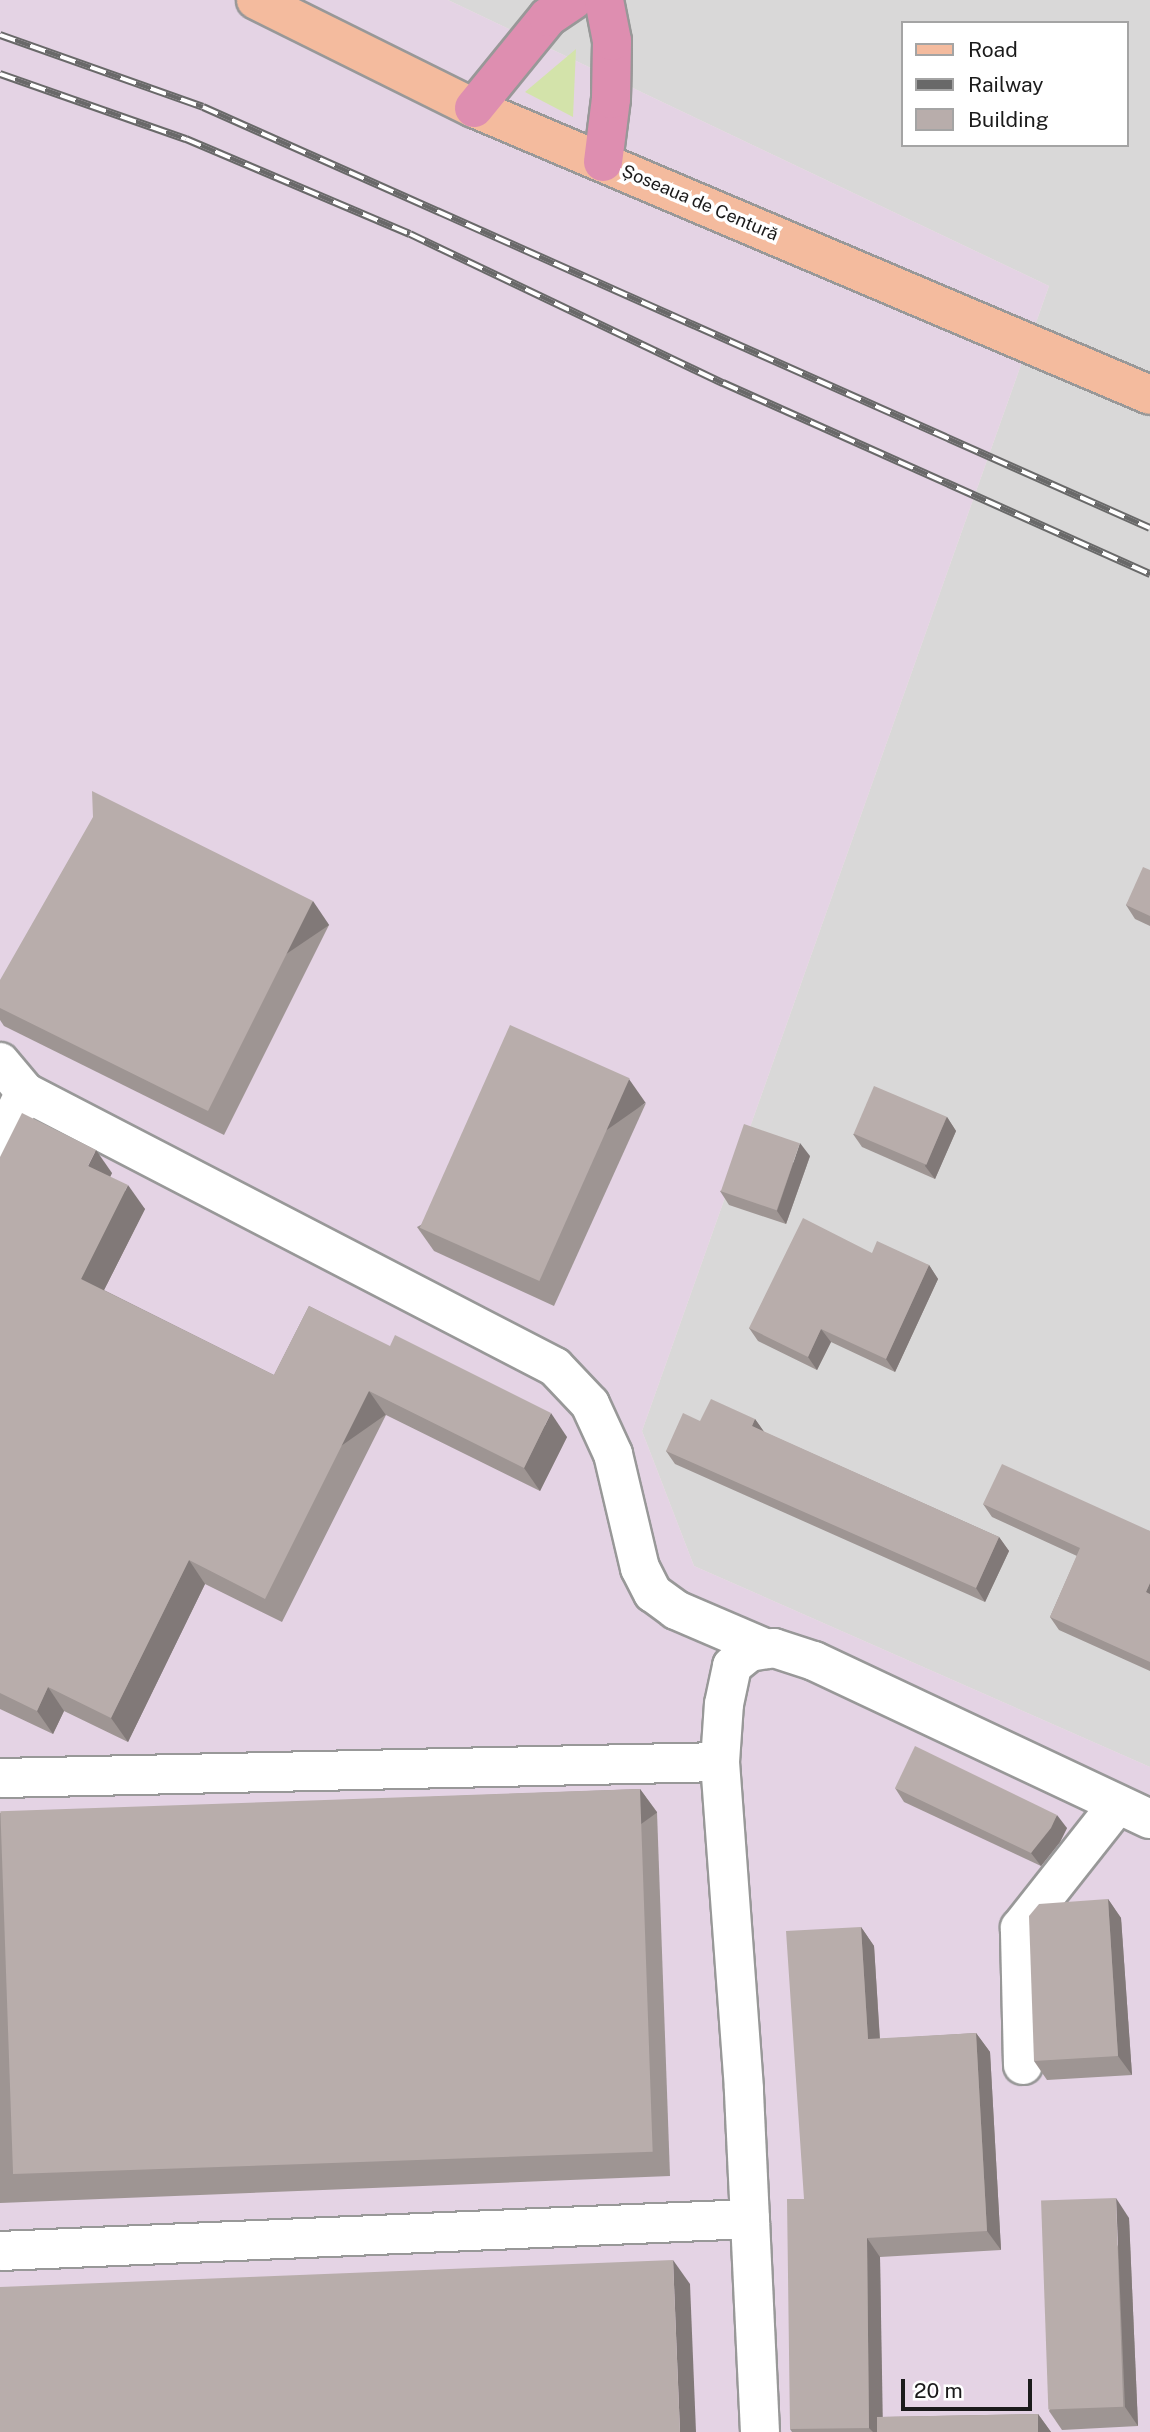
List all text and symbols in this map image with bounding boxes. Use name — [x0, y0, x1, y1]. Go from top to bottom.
legend — [902, 21, 1129, 147]
text: Road — [968, 37, 1018, 62]
text: Railway — [968, 72, 1044, 97]
text: Building — [968, 107, 1049, 132]
street label: Șoseaua de Centură — [618, 160, 782, 246]
scale bar — [905, 2366, 1036, 2410]
text: 20 m — [914, 2378, 963, 2403]

